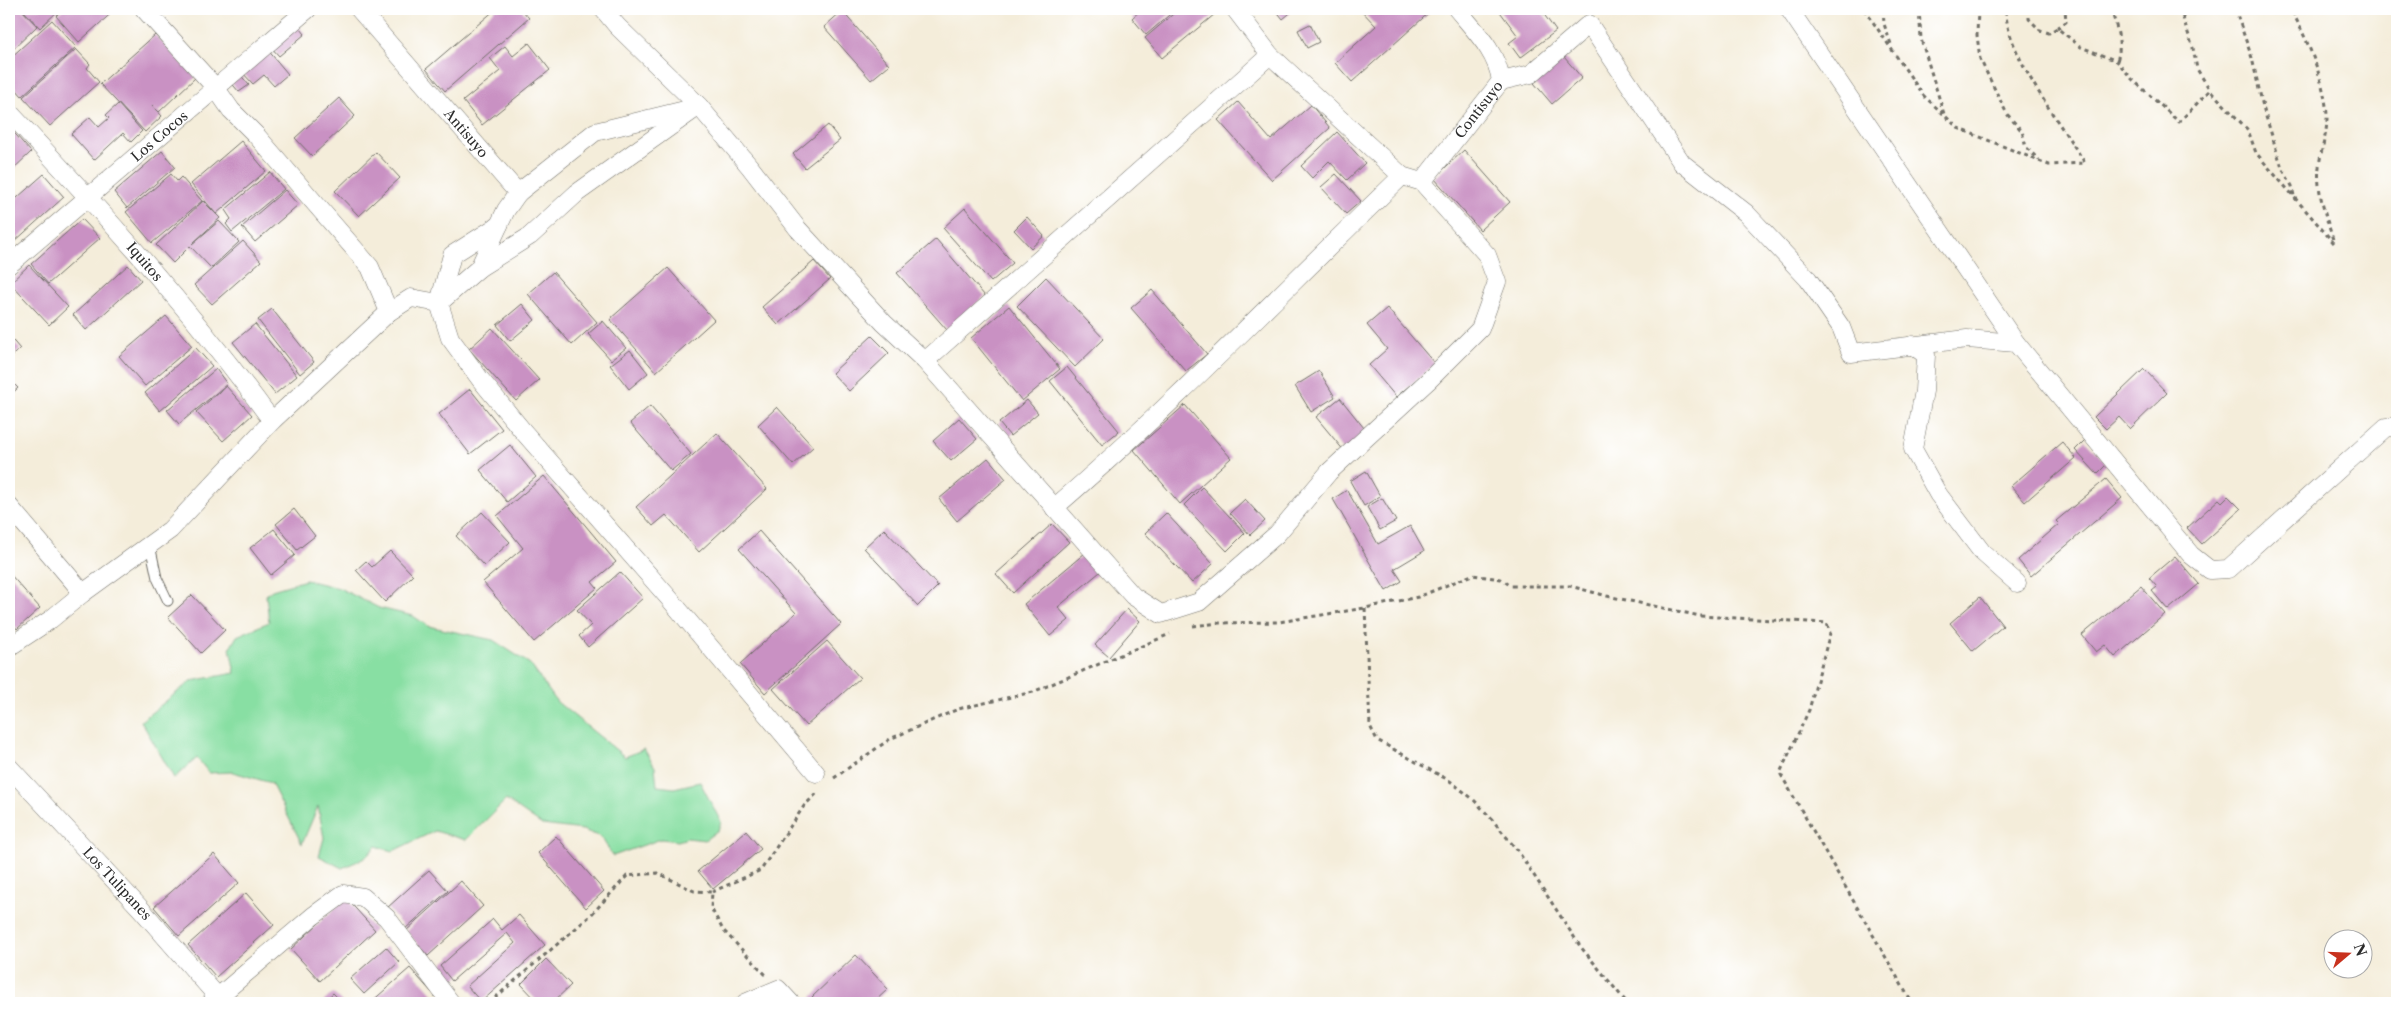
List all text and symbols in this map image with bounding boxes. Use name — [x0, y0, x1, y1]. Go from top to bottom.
street label: Contisuyo — [1451, 77, 1507, 142]
street label: Antisuyo — [439, 104, 492, 161]
street label: Los Cocos — [127, 107, 191, 166]
street label: Iquitos — [123, 238, 167, 285]
street label: Los Tulipanes — [79, 843, 155, 924]
north arrow — [2324, 930, 2374, 980]
text: N — [2350, 941, 2371, 958]

